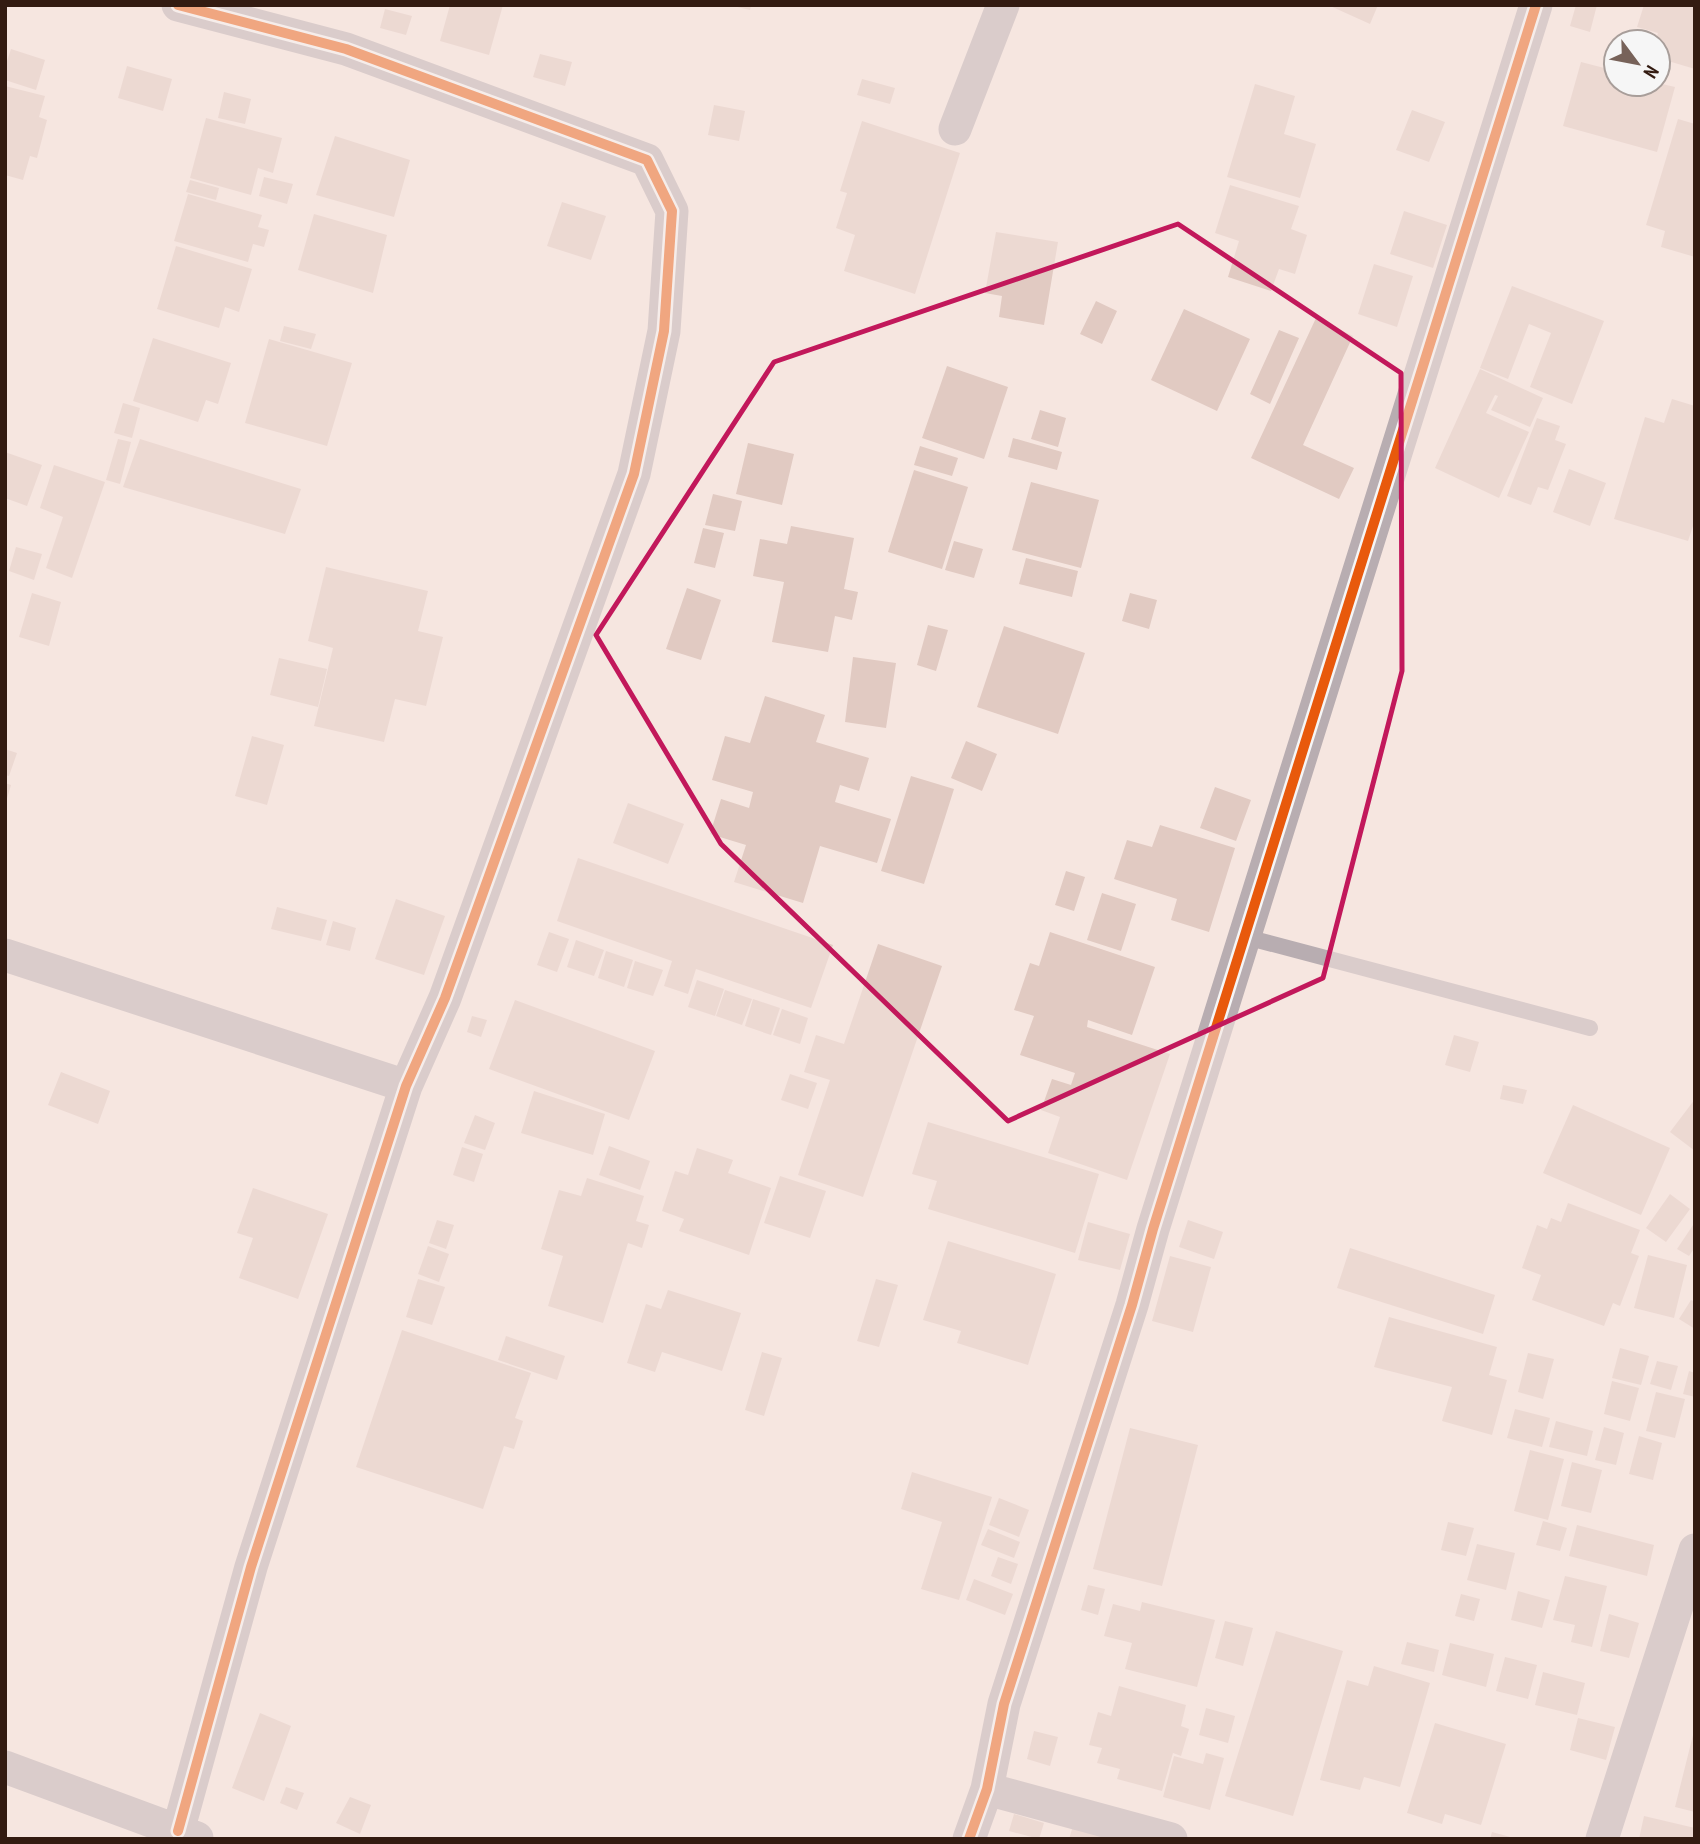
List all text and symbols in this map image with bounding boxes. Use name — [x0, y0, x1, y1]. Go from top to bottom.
north arrow — [1602, 28, 1672, 98]
text: N — [1639, 61, 1664, 83]

